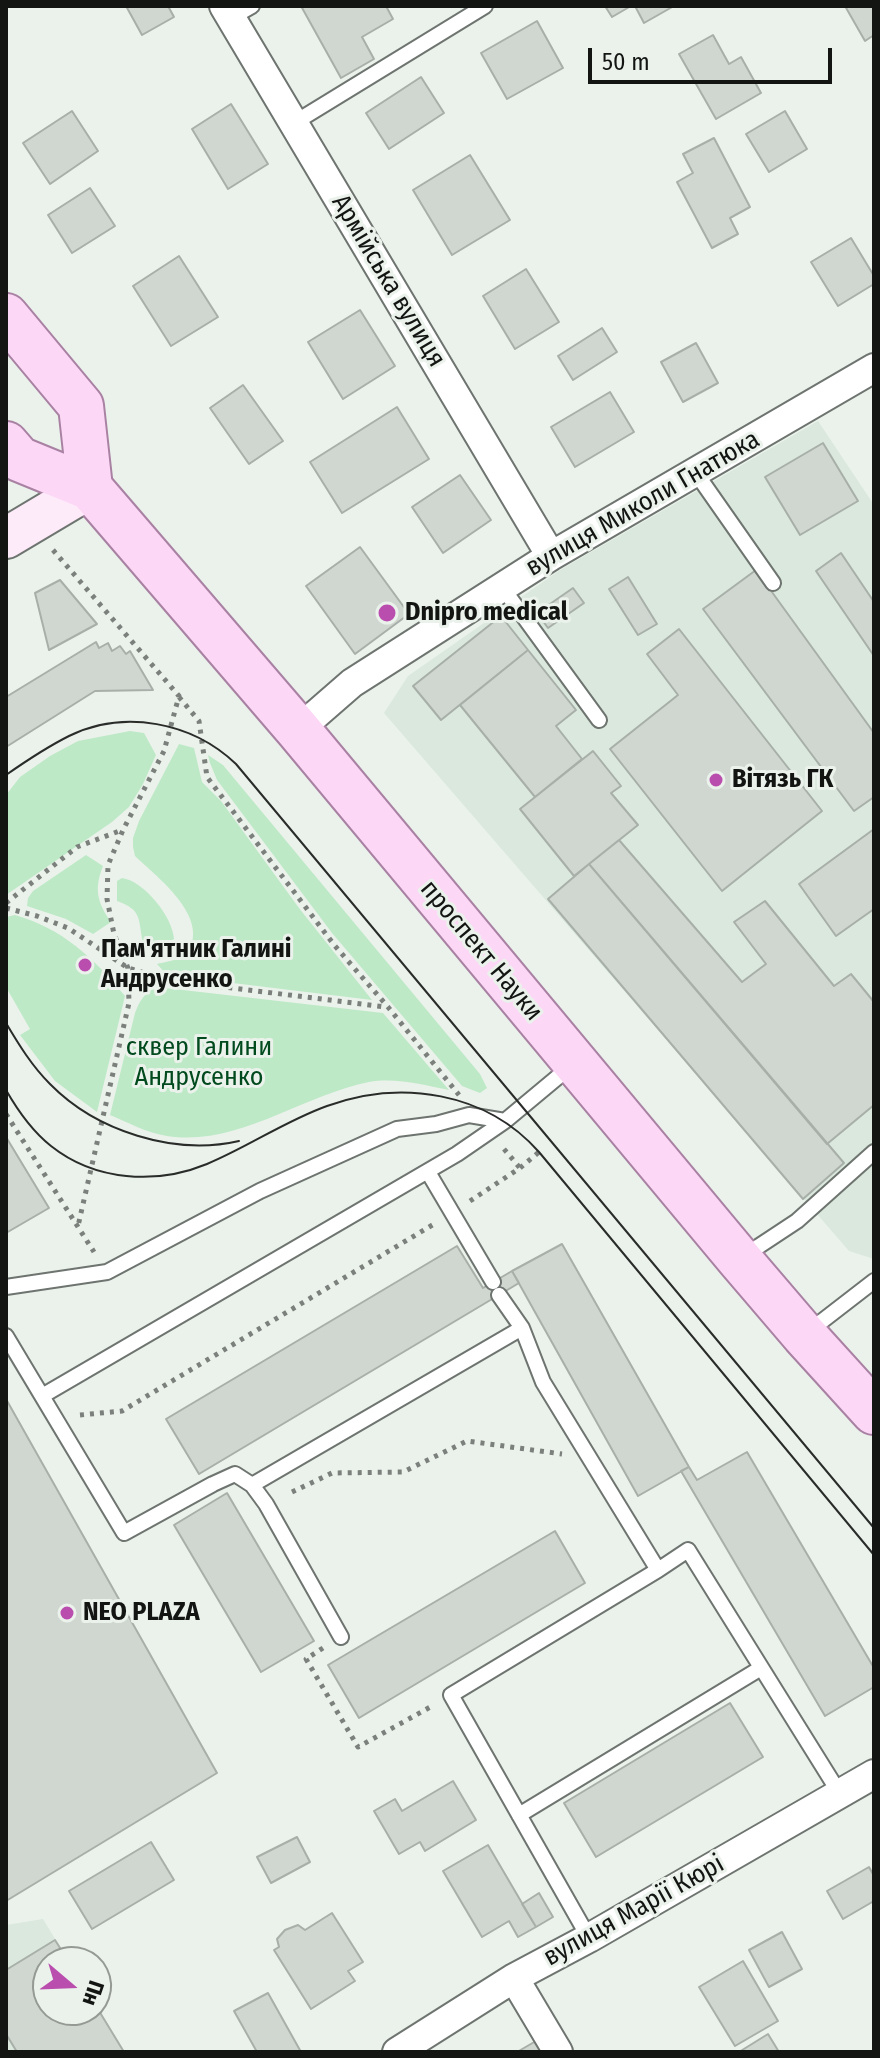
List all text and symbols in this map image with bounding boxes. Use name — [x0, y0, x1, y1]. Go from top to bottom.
scale bar — [592, 32, 836, 82]
text: 50 m — [602, 48, 650, 76]
street label: Армійська вулиця — [324, 189, 452, 373]
street label: вулиця Миколи Гнатюка — [521, 424, 765, 584]
place label: Dnipro medical — [405, 597, 568, 629]
marker: Dnipro medical — [376, 602, 398, 624]
place label: Вітязь ГК — [732, 764, 833, 796]
marker: Вітязь ГК — [707, 771, 725, 789]
street label: проспект Науки — [413, 874, 549, 1028]
place label: Пам'ятник Галині Андрусенко — [101, 934, 291, 996]
marker: Пам'ятник Галині Андрусенко — [76, 956, 94, 974]
park label: сквер Галини Андрусенко — [126, 1032, 272, 1094]
place label: NEO PLAZA — [83, 1597, 200, 1629]
marker: NEO PLAZA — [58, 1604, 76, 1622]
street label: вулиця Марії Кюрі — [538, 1849, 730, 1973]
north arrow — [32, 1946, 112, 2026]
text: Пн — [76, 1977, 110, 2009]

